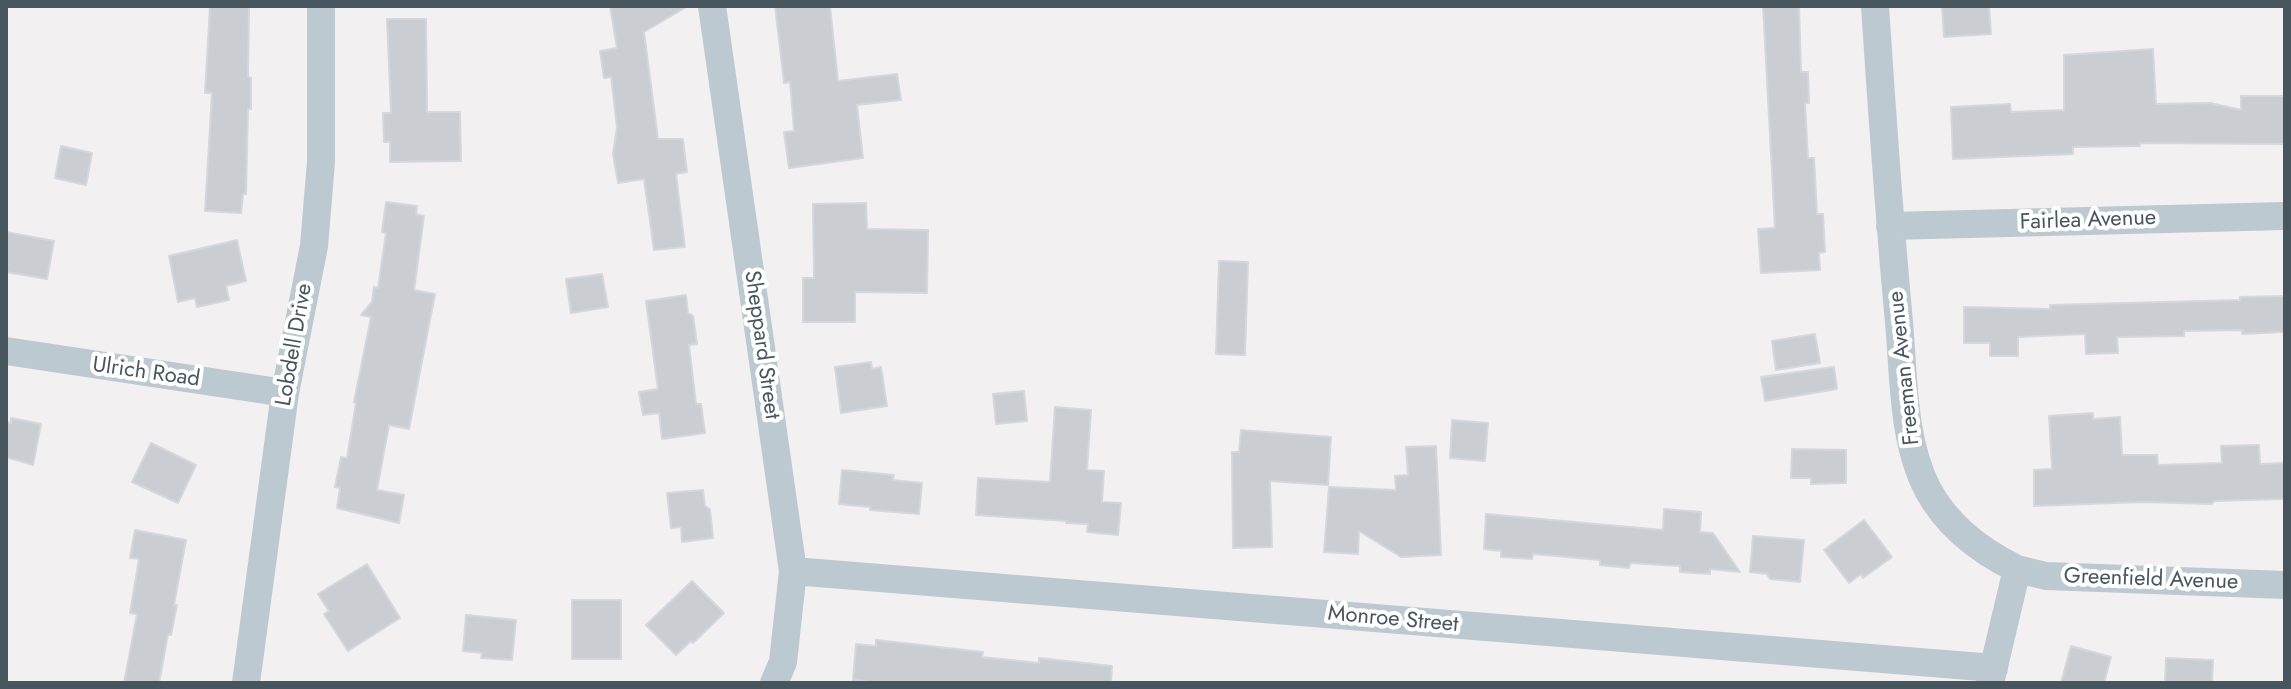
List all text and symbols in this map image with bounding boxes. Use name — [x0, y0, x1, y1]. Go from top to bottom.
street label: Fairlea Avenue — [2019, 205, 2157, 237]
street label: Sheppard Street — [738, 269, 784, 421]
street label: Lobdell Drive — [271, 282, 319, 408]
street label: Freeman Avenue — [1884, 290, 1926, 446]
street label: Ulrich Road — [91, 352, 201, 394]
street label: Greenfield Avenue — [2063, 564, 2239, 596]
street label: Monroe Street — [1327, 601, 1459, 639]

